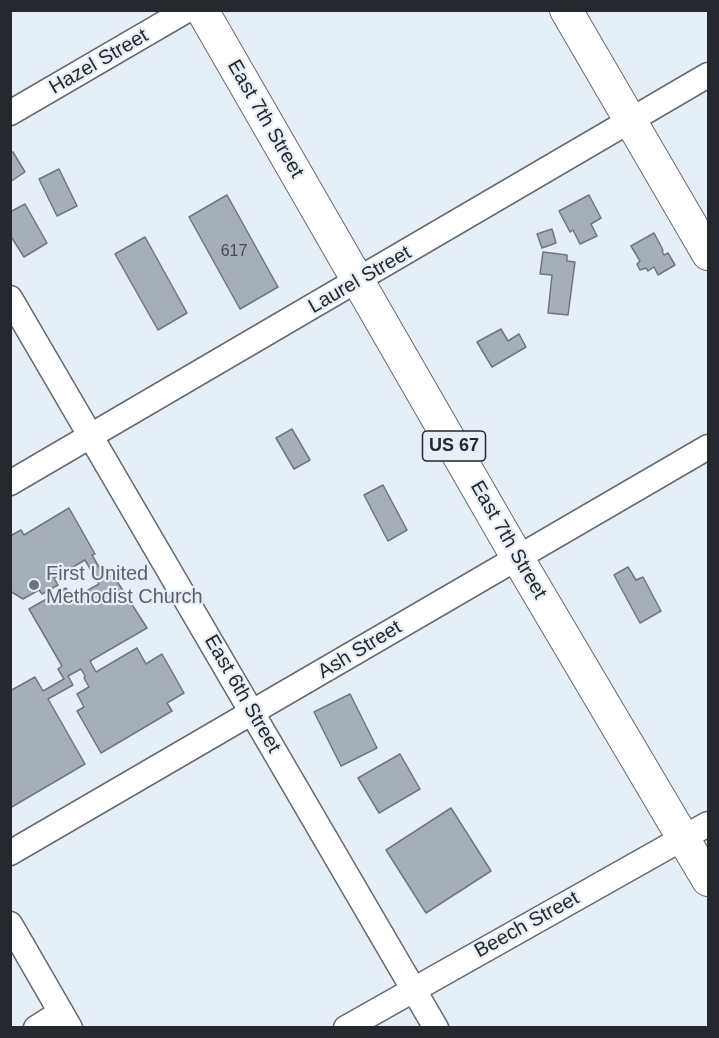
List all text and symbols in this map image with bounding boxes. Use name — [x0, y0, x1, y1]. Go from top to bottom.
street label: Hazel Street — [45, 24, 153, 100]
street label: East 7th Street — [222, 56, 308, 182]
street label: Laurel Street — [304, 241, 416, 319]
house number: 617 — [221, 242, 247, 262]
road number: US 67 — [422, 431, 486, 461]
street label: East 7th Street — [465, 477, 551, 603]
place label: First United Methodist Church — [46, 562, 203, 609]
marker: First United Methodist Church — [27, 578, 41, 592]
street label: Ash Street — [314, 616, 406, 684]
street label: East 6th Street — [199, 631, 285, 757]
street label: Beech Street — [471, 886, 583, 964]

